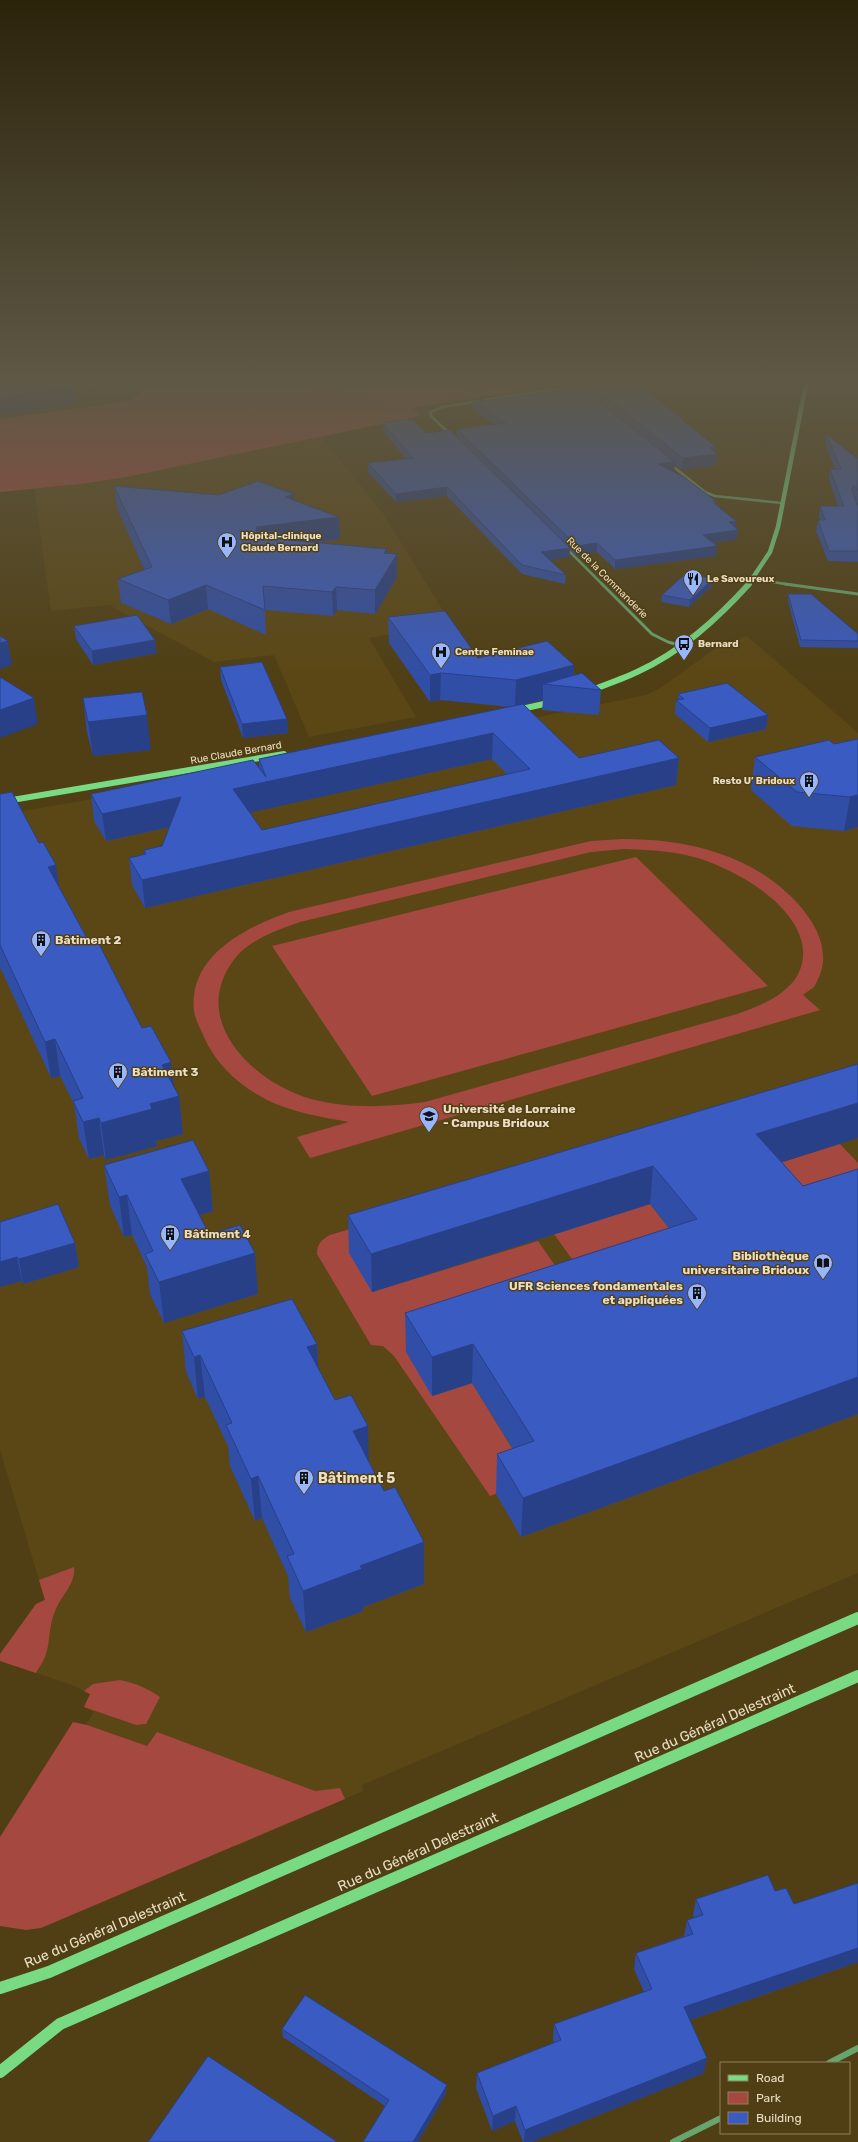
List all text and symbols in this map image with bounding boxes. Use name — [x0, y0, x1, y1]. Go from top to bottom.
place label: Hôpital-clinique Claude Bernard — [241, 530, 322, 554]
hospital icon: Hôpital-clinique Claude Bernard — [216, 531, 238, 559]
street label: Rue de la Commanderie — [564, 535, 650, 621]
restaurant icon: Le Savoureux — [682, 568, 704, 596]
place label: Le Savoureux — [707, 573, 774, 585]
bus stop icon: Bernard — [673, 633, 695, 661]
place label: Bernard — [698, 638, 739, 650]
hospital icon: Centre Feminae — [430, 641, 452, 669]
place label: Centre Feminae — [455, 646, 534, 658]
street label: Rue Claude Bernard — [189, 739, 283, 767]
building icon: Resto U’ Bridoux — [798, 770, 820, 798]
place label: Resto U’ Bridoux — [713, 775, 795, 787]
building icon: Bâtiment 2 — [30, 929, 52, 957]
place label: Bâtiment 2 — [55, 933, 121, 947]
building icon: Bâtiment 3 — [107, 1061, 129, 1089]
place label: Bâtiment 3 — [132, 1065, 198, 1079]
place label: Université de Lorraine - Campus Bridoux — [443, 1102, 576, 1130]
school or university icon: Université de Lorraine - Campus Bridoux — [418, 1105, 440, 1133]
building icon: Bâtiment 4 — [159, 1223, 181, 1251]
place label: Bâtiment 4 — [184, 1227, 251, 1241]
place label: Bibliothèque universitaire Bridoux — [682, 1249, 809, 1277]
library icon: Bibliothèque universitaire Bridoux — [812, 1252, 834, 1280]
place label: UFR Sciences fondamentales et appliquées — [509, 1279, 683, 1307]
building icon: UFR Sciences fondamentales et appliquées — [686, 1282, 708, 1310]
building icon: Bâtiment 5 — [293, 1467, 315, 1495]
place label: Bâtiment 5 — [318, 1470, 395, 1487]
street label: Rue du Général Delestraint — [632, 1680, 798, 1766]
street label: Rue du Général Delestraint — [335, 1809, 501, 1895]
street label: Rue du Général Delestraint — [22, 1888, 189, 1972]
legend — [720, 2062, 850, 2134]
text: Road — [756, 2071, 784, 2085]
text: Park — [756, 2091, 782, 2105]
text: Building — [756, 2111, 802, 2125]

